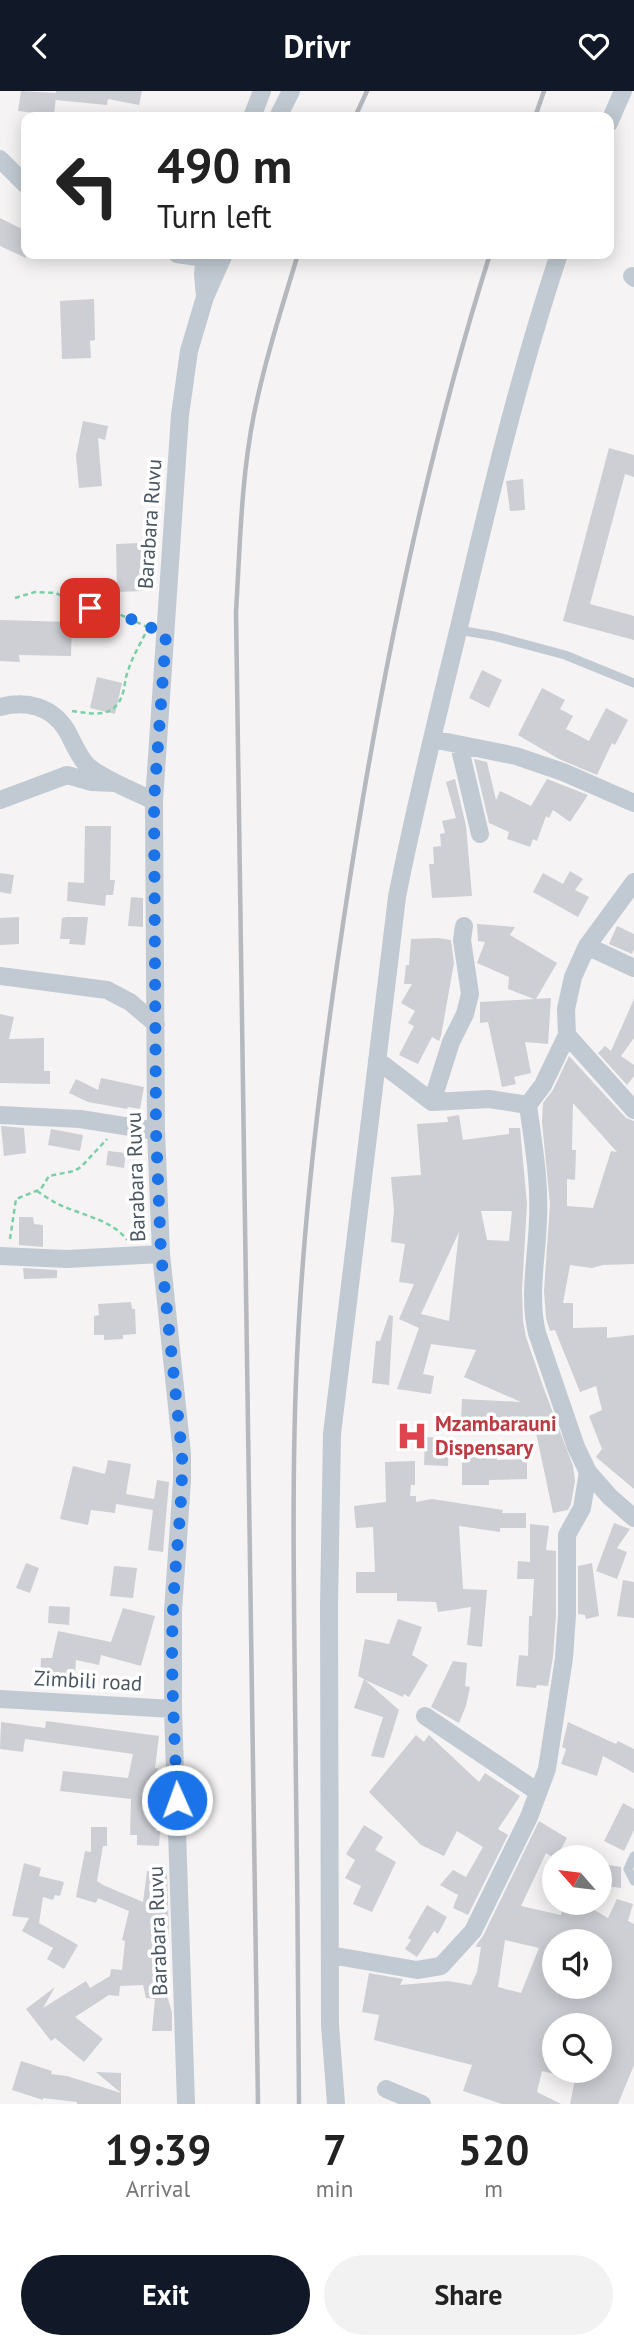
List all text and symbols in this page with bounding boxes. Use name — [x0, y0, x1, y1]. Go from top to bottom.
text: Drivr — [283, 25, 351, 67]
icon: back — [21, 27, 59, 65]
icon: heart — [575, 27, 613, 65]
text: 490 m — [157, 133, 292, 197]
icon: left — [42, 140, 133, 231]
text: Turn left — [157, 195, 272, 237]
street label: Barabara Ruvu — [131, 458, 168, 590]
pin — [60, 578, 120, 638]
icon: arrive — [71, 589, 109, 627]
street label: Barabara Ruvu — [120, 1111, 151, 1243]
place label: Mzambarauni Dispensary — [435, 1410, 557, 1461]
hospital icon: Mzambarauni Dispensary — [395, 1419, 429, 1453]
street label: Zimbili road — [33, 1664, 143, 1697]
position arrow — [140, 1763, 214, 1837]
north arrow — [542, 1845, 612, 1915]
map controls — [542, 1845, 612, 2083]
street label: Barabara Ruvu — [142, 1865, 173, 1997]
button: sound — [542, 1929, 612, 1999]
button: search — [542, 2013, 612, 2083]
text: 19:39 — [105, 2122, 211, 2177]
text: 7 — [323, 2122, 346, 2177]
text: 520 — [458, 2122, 529, 2177]
text: Arrival — [126, 2174, 190, 2203]
text: min — [316, 2174, 353, 2203]
text: m — [484, 2174, 503, 2203]
button: Exit — [21, 2255, 310, 2335]
button: Share — [324, 2255, 613, 2335]

